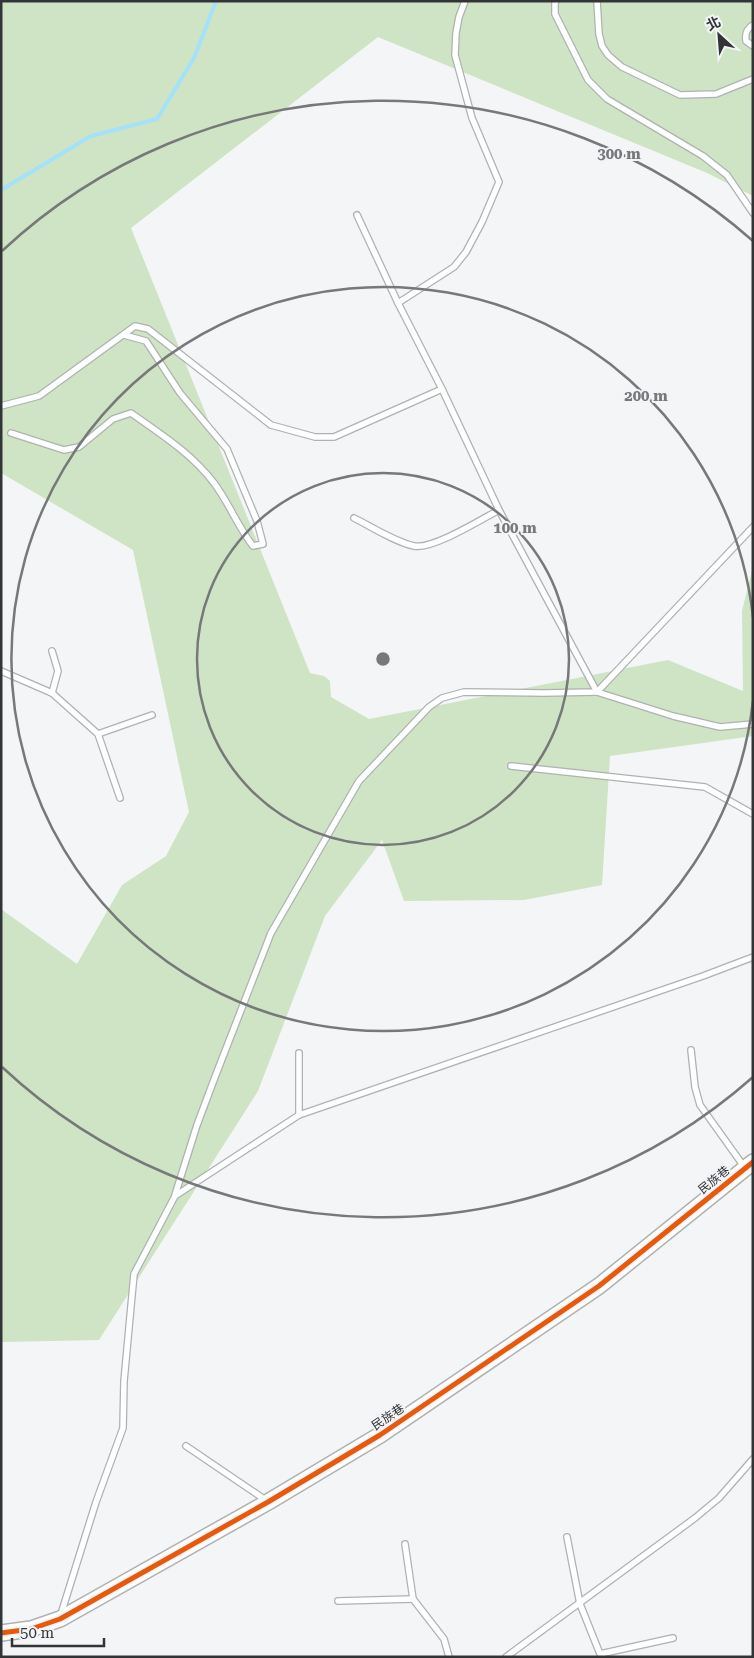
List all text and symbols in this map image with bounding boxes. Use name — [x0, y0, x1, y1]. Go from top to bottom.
north arrow — [694, 10, 744, 60]
text: 北 — [704, 13, 723, 34]
text: 300 m — [597, 145, 641, 163]
text: 200 m — [624, 387, 668, 405]
text: 100 m — [493, 519, 537, 537]
centre of rings — [374, 650, 392, 668]
street label: 民族巷 — [696, 1163, 732, 1197]
street label: 民族巷 — [369, 1401, 407, 1433]
scale bar — [12, 1616, 105, 1648]
text: 50 m — [20, 1624, 55, 1642]

